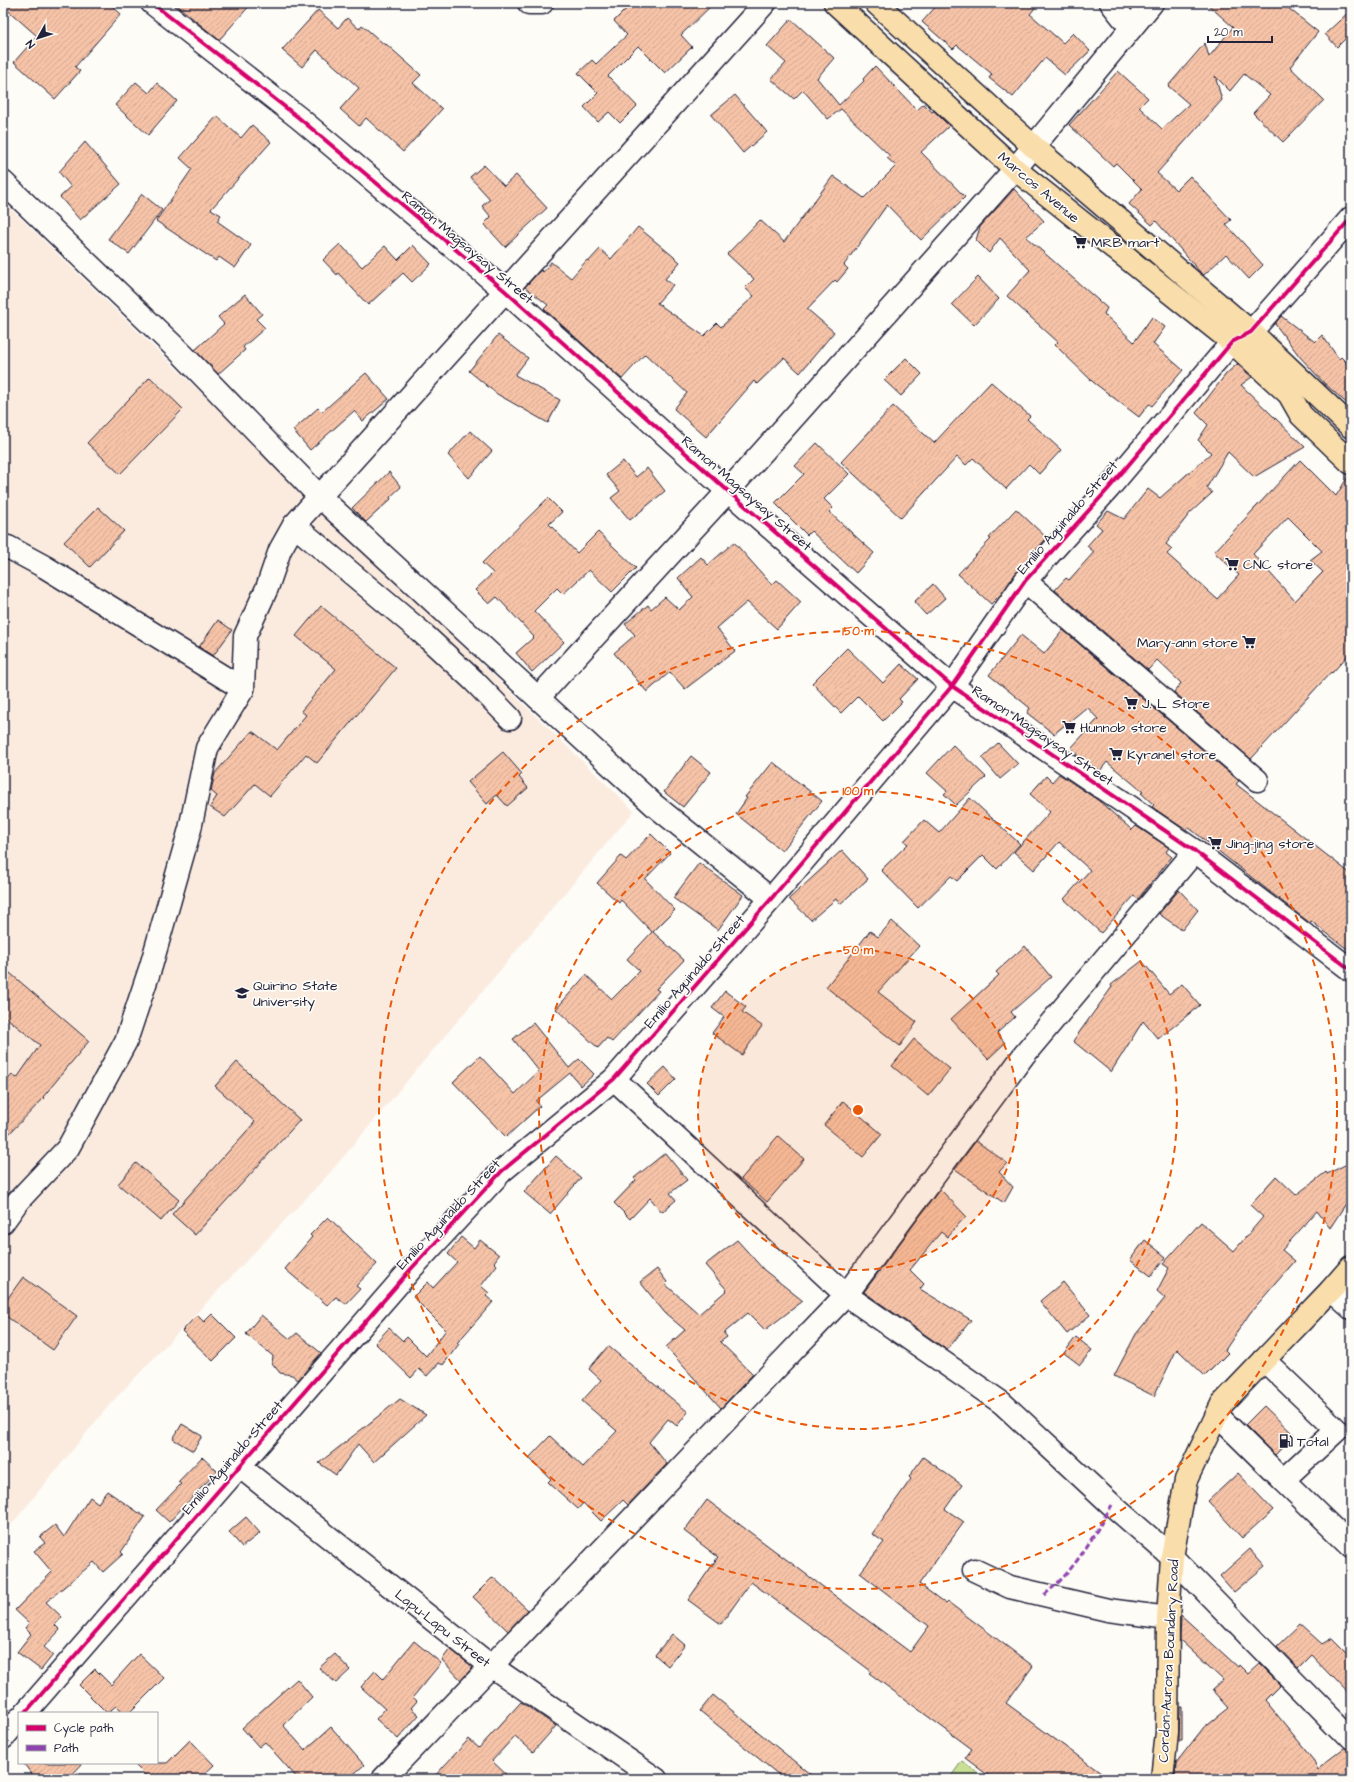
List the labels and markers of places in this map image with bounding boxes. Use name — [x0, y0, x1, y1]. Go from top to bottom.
place label: MRB mart — [1091, 233, 1160, 253]
supermarket icon: MRB mart — [1072, 234, 1088, 250]
place label: CNC store — [1243, 555, 1313, 575]
supermarket icon: CNC store — [1224, 556, 1240, 572]
place label: Mary-ann store — [1137, 633, 1238, 653]
supermarket icon: Mary-ann store — [1241, 634, 1257, 650]
place label: J. L Store — [1142, 694, 1211, 714]
supermarket icon: J. L Store — [1123, 695, 1139, 711]
place label: Hunnob store — [1080, 718, 1167, 738]
supermarket icon: Hunnob store — [1061, 719, 1077, 735]
place label: Kyranel store — [1127, 745, 1217, 765]
supermarket icon: Kyranel store — [1108, 746, 1124, 762]
place label: Jing-jing store — [1226, 834, 1315, 854]
supermarket icon: Jing-jing store — [1207, 835, 1223, 851]
place label: Quirino State University — [253, 976, 338, 1012]
school or university icon: Quirino State University — [234, 985, 250, 1001]
centre of rings — [851, 1103, 865, 1117]
place label: Total — [1297, 1432, 1329, 1452]
fuel station icon: Total — [1278, 1433, 1294, 1449]

